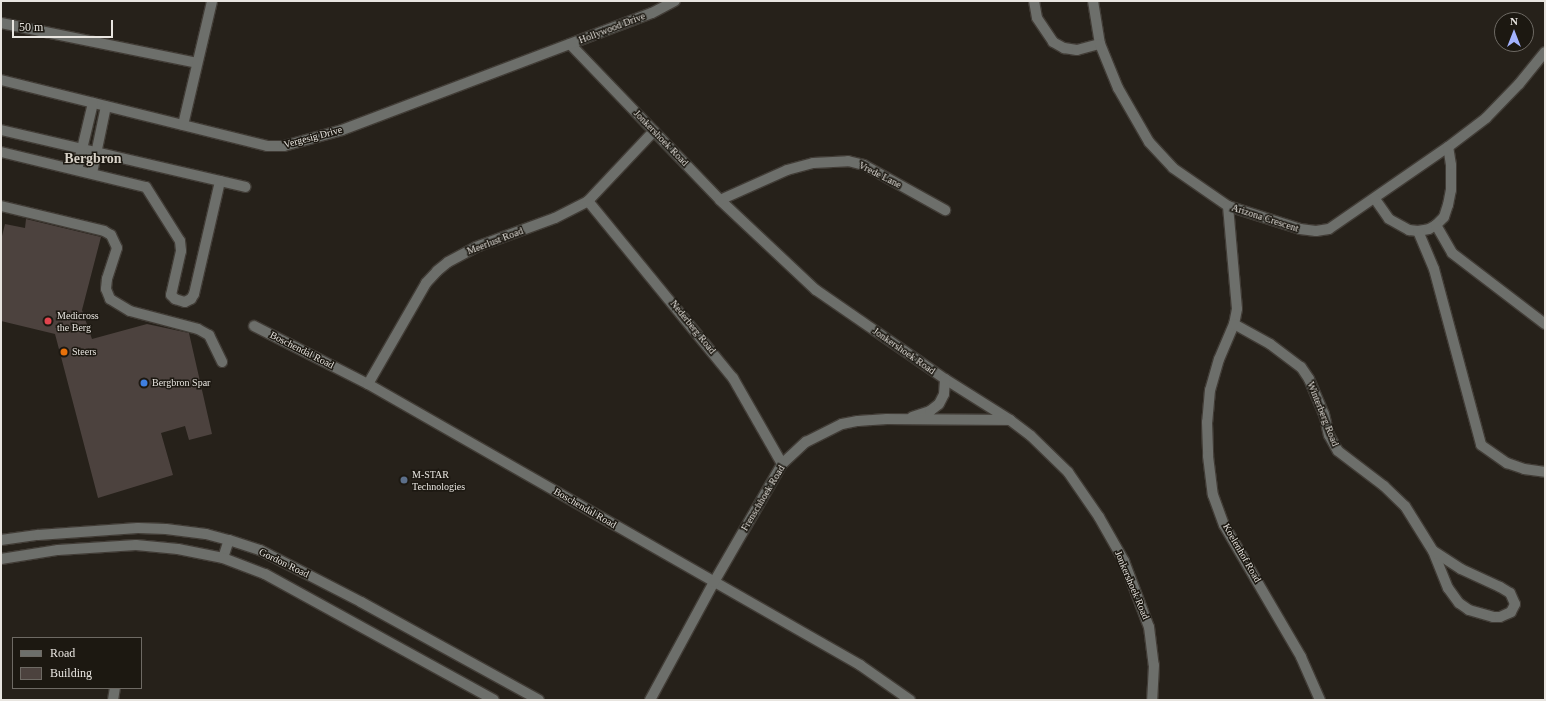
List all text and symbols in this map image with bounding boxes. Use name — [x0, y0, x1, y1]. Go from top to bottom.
street label: Hollywood Drive — [577, 10, 647, 46]
scale bar — [14, 12, 115, 38]
north arrow — [1494, 12, 1534, 52]
text: N — [1510, 15, 1518, 27]
text: 50 m — [19, 20, 43, 34]
street label: Jonkershoek Road — [631, 107, 691, 169]
street label: Vergesig Drive — [282, 123, 344, 151]
district label: Bergbron — [64, 151, 122, 167]
street label: Vrede Lane — [857, 159, 903, 191]
street label: Arizona Crescent — [1230, 202, 1300, 234]
street label: Meerlust Road — [465, 225, 525, 257]
street label: Nederberg Road — [668, 298, 718, 356]
place label: Medicross the Berg — [57, 309, 99, 332]
marker: Medicross the Berg — [42, 315, 54, 327]
street label: Jonkershoek Road — [870, 325, 938, 377]
street label: Boschendal Road — [268, 329, 336, 371]
place label: Steers — [72, 346, 96, 358]
marker: Steers — [59, 347, 69, 357]
place label: Bergbron Spar — [152, 377, 210, 389]
marker: Bergbron Spar — [139, 378, 149, 388]
street label: Winterberg Road — [1305, 380, 1341, 448]
street label: Frenschhoek Road — [739, 463, 787, 533]
place label: M-STAR Technologies — [412, 468, 465, 492]
marker: M-STAR Technologies — [399, 475, 409, 485]
street label: Boschendal Road — [552, 485, 618, 531]
street label: Koelenhof Road — [1220, 522, 1264, 584]
street label: Gordon Road — [257, 546, 311, 580]
street label: Jonkershoek Road — [1112, 549, 1152, 621]
legend — [12, 637, 142, 689]
text: Road — [50, 646, 75, 660]
text: Building — [50, 666, 92, 680]

